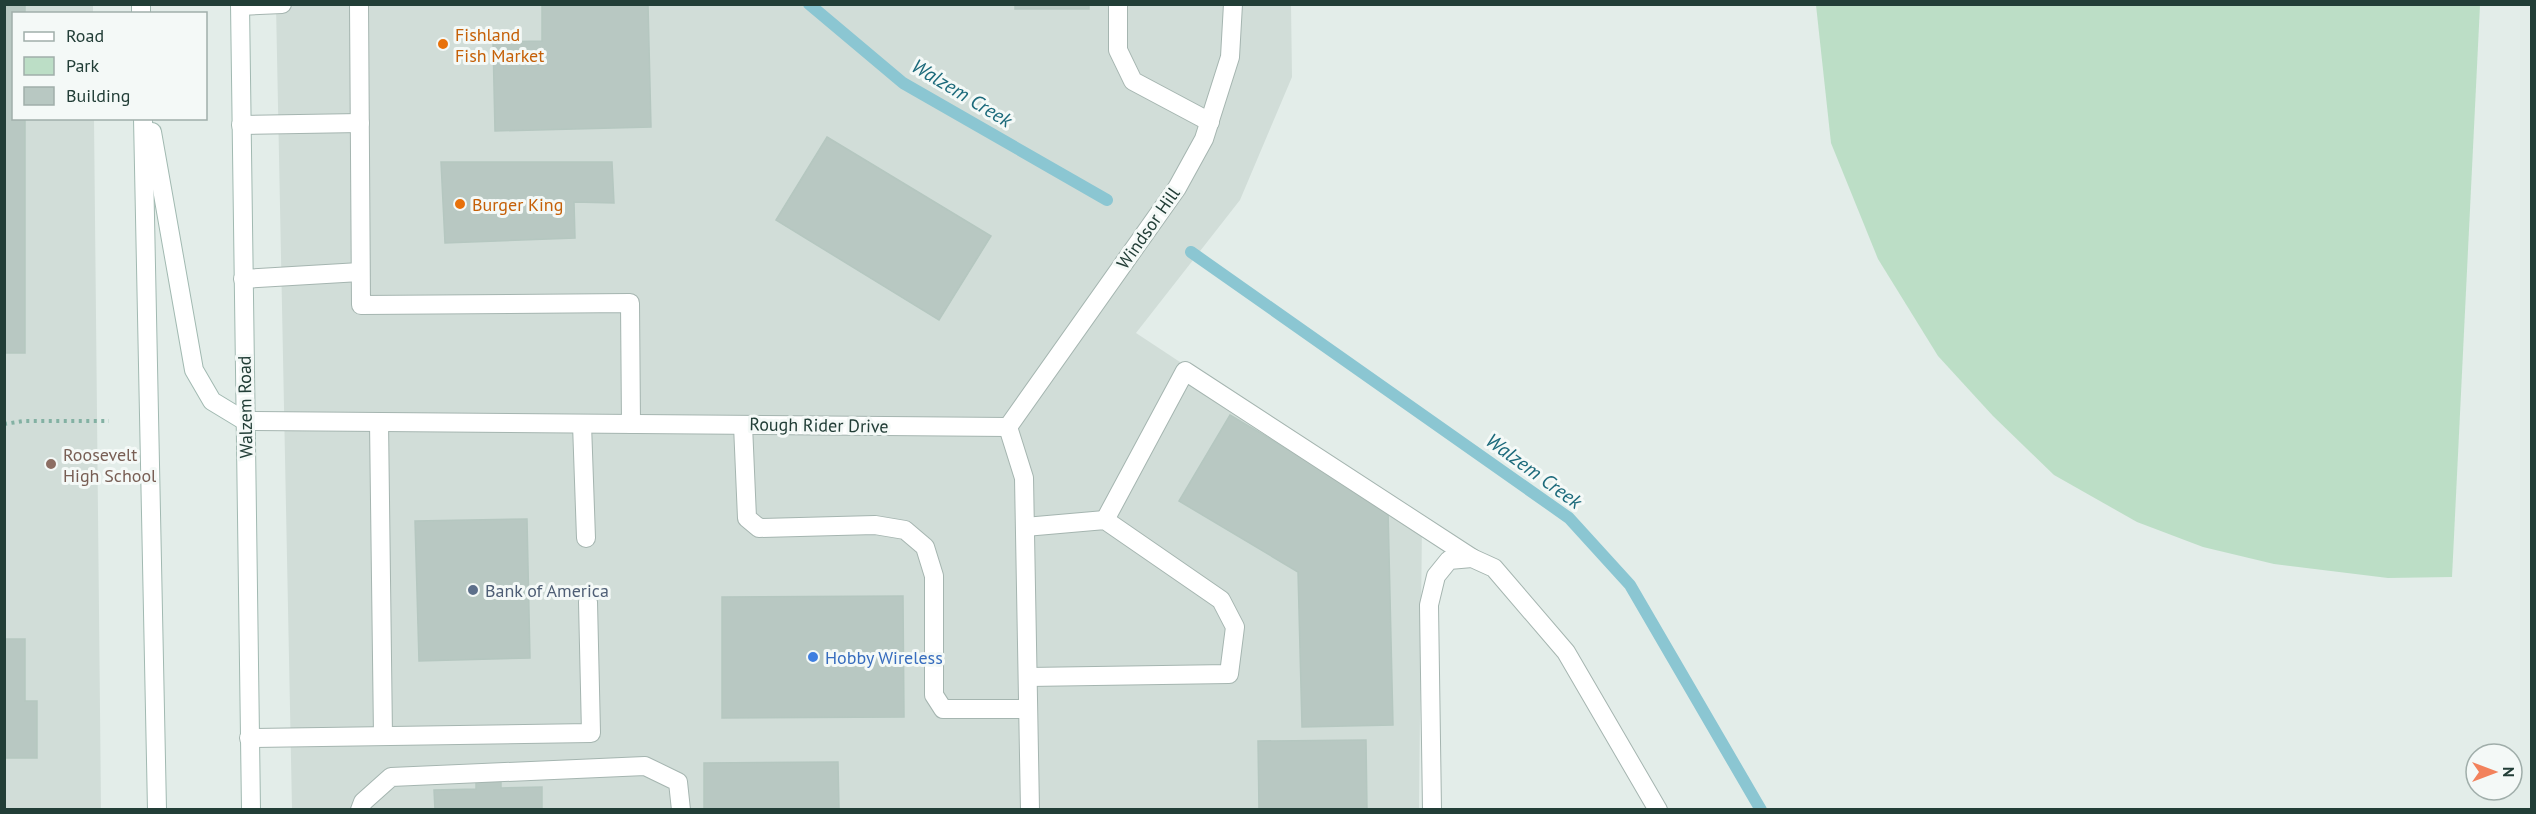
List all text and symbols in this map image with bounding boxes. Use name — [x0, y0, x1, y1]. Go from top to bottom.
legend — [12, 12, 207, 120]
place label: Fishland Fish Market — [455, 23, 544, 67]
text: Road — [66, 24, 104, 47]
marker: Fishland Fish Market — [436, 37, 450, 51]
water label: Walzem Creek — [907, 53, 1018, 134]
text: Park — [66, 54, 99, 77]
text: Building — [66, 84, 130, 107]
street label: Windsor Hill — [1111, 182, 1185, 273]
place label: Burger King — [472, 193, 563, 216]
marker: Burger King — [453, 197, 467, 211]
street label: Walzem Road — [233, 355, 257, 459]
street label: Rough Rider Drive — [749, 412, 889, 438]
water label: Walzem Creek — [1481, 427, 1588, 515]
place label: Roosevelt High School — [63, 443, 157, 487]
marker: Roosevelt High School — [44, 457, 58, 471]
place label: Bank of America — [485, 579, 609, 602]
marker: Bank of America — [466, 583, 480, 597]
place label: Hobby Wireless — [825, 646, 943, 669]
marker: Hobby Wireless — [806, 650, 820, 664]
north arrow — [2464, 742, 2524, 802]
text: N — [2499, 767, 2519, 777]

